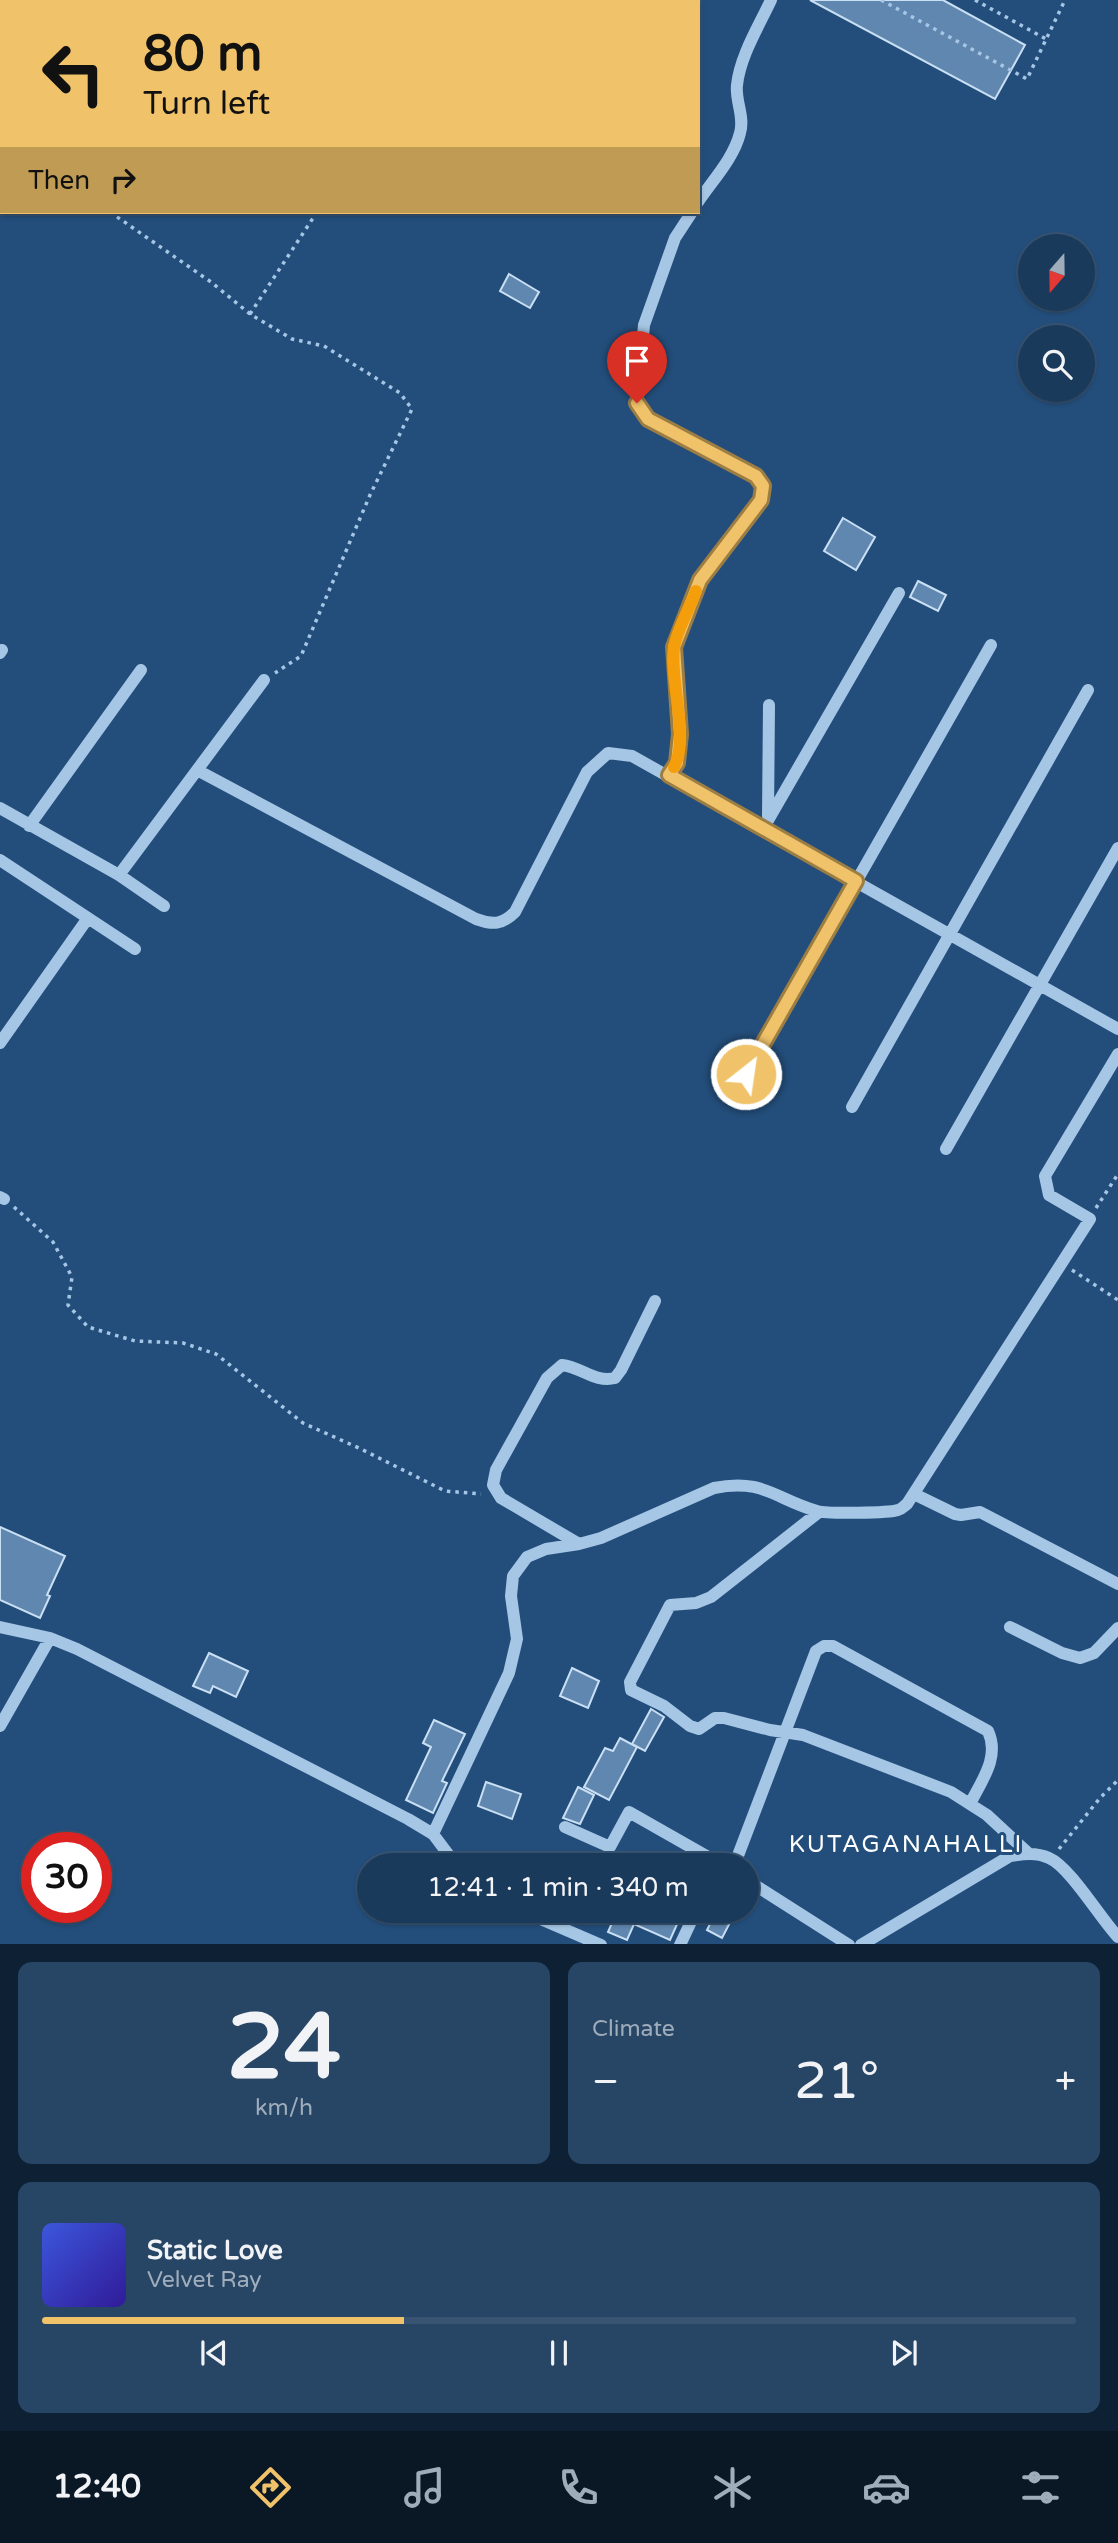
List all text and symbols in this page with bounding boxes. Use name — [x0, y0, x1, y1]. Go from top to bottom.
text: 80 m — [143, 25, 262, 84]
icon: left — [28, 28, 119, 119]
text: Turn left — [143, 85, 270, 123]
icon: right — [104, 161, 142, 199]
text: Then — [28, 165, 90, 196]
north arrow — [1018, 234, 1096, 312]
map controls — [1018, 234, 1095, 402]
button: search — [1018, 325, 1095, 402]
pin — [607, 331, 667, 403]
icon: arrive — [618, 342, 656, 380]
position arrow — [709, 1037, 783, 1111]
district label: KUTAGANAHALLI — [789, 1830, 1023, 1859]
speed limit sign: 30 — [21, 1832, 112, 1923]
text: 12:41 · 1 min · 340 m — [427, 1872, 689, 1903]
text: 24 — [227, 1993, 341, 2103]
text: Climate — [592, 2015, 675, 2043]
text: 21° — [794, 2050, 879, 2113]
text: − — [592, 2059, 619, 2105]
text: + — [1055, 2059, 1076, 2105]
text: km/h — [255, 2094, 313, 2122]
text: Static Love — [147, 2235, 283, 2266]
text: Velvet Ray — [147, 2266, 262, 2294]
icon: previous — [195, 2334, 233, 2372]
icon: pause — [540, 2334, 578, 2372]
icon: next — [885, 2334, 923, 2372]
icon: directions — [246, 2463, 295, 2512]
icon: music — [400, 2463, 449, 2512]
icon: phone — [554, 2463, 603, 2512]
icon: climate — [708, 2463, 757, 2512]
icon: car — [862, 2463, 911, 2512]
icon: filters — [1016, 2463, 1065, 2512]
text: 12:40 — [53, 2468, 141, 2506]

